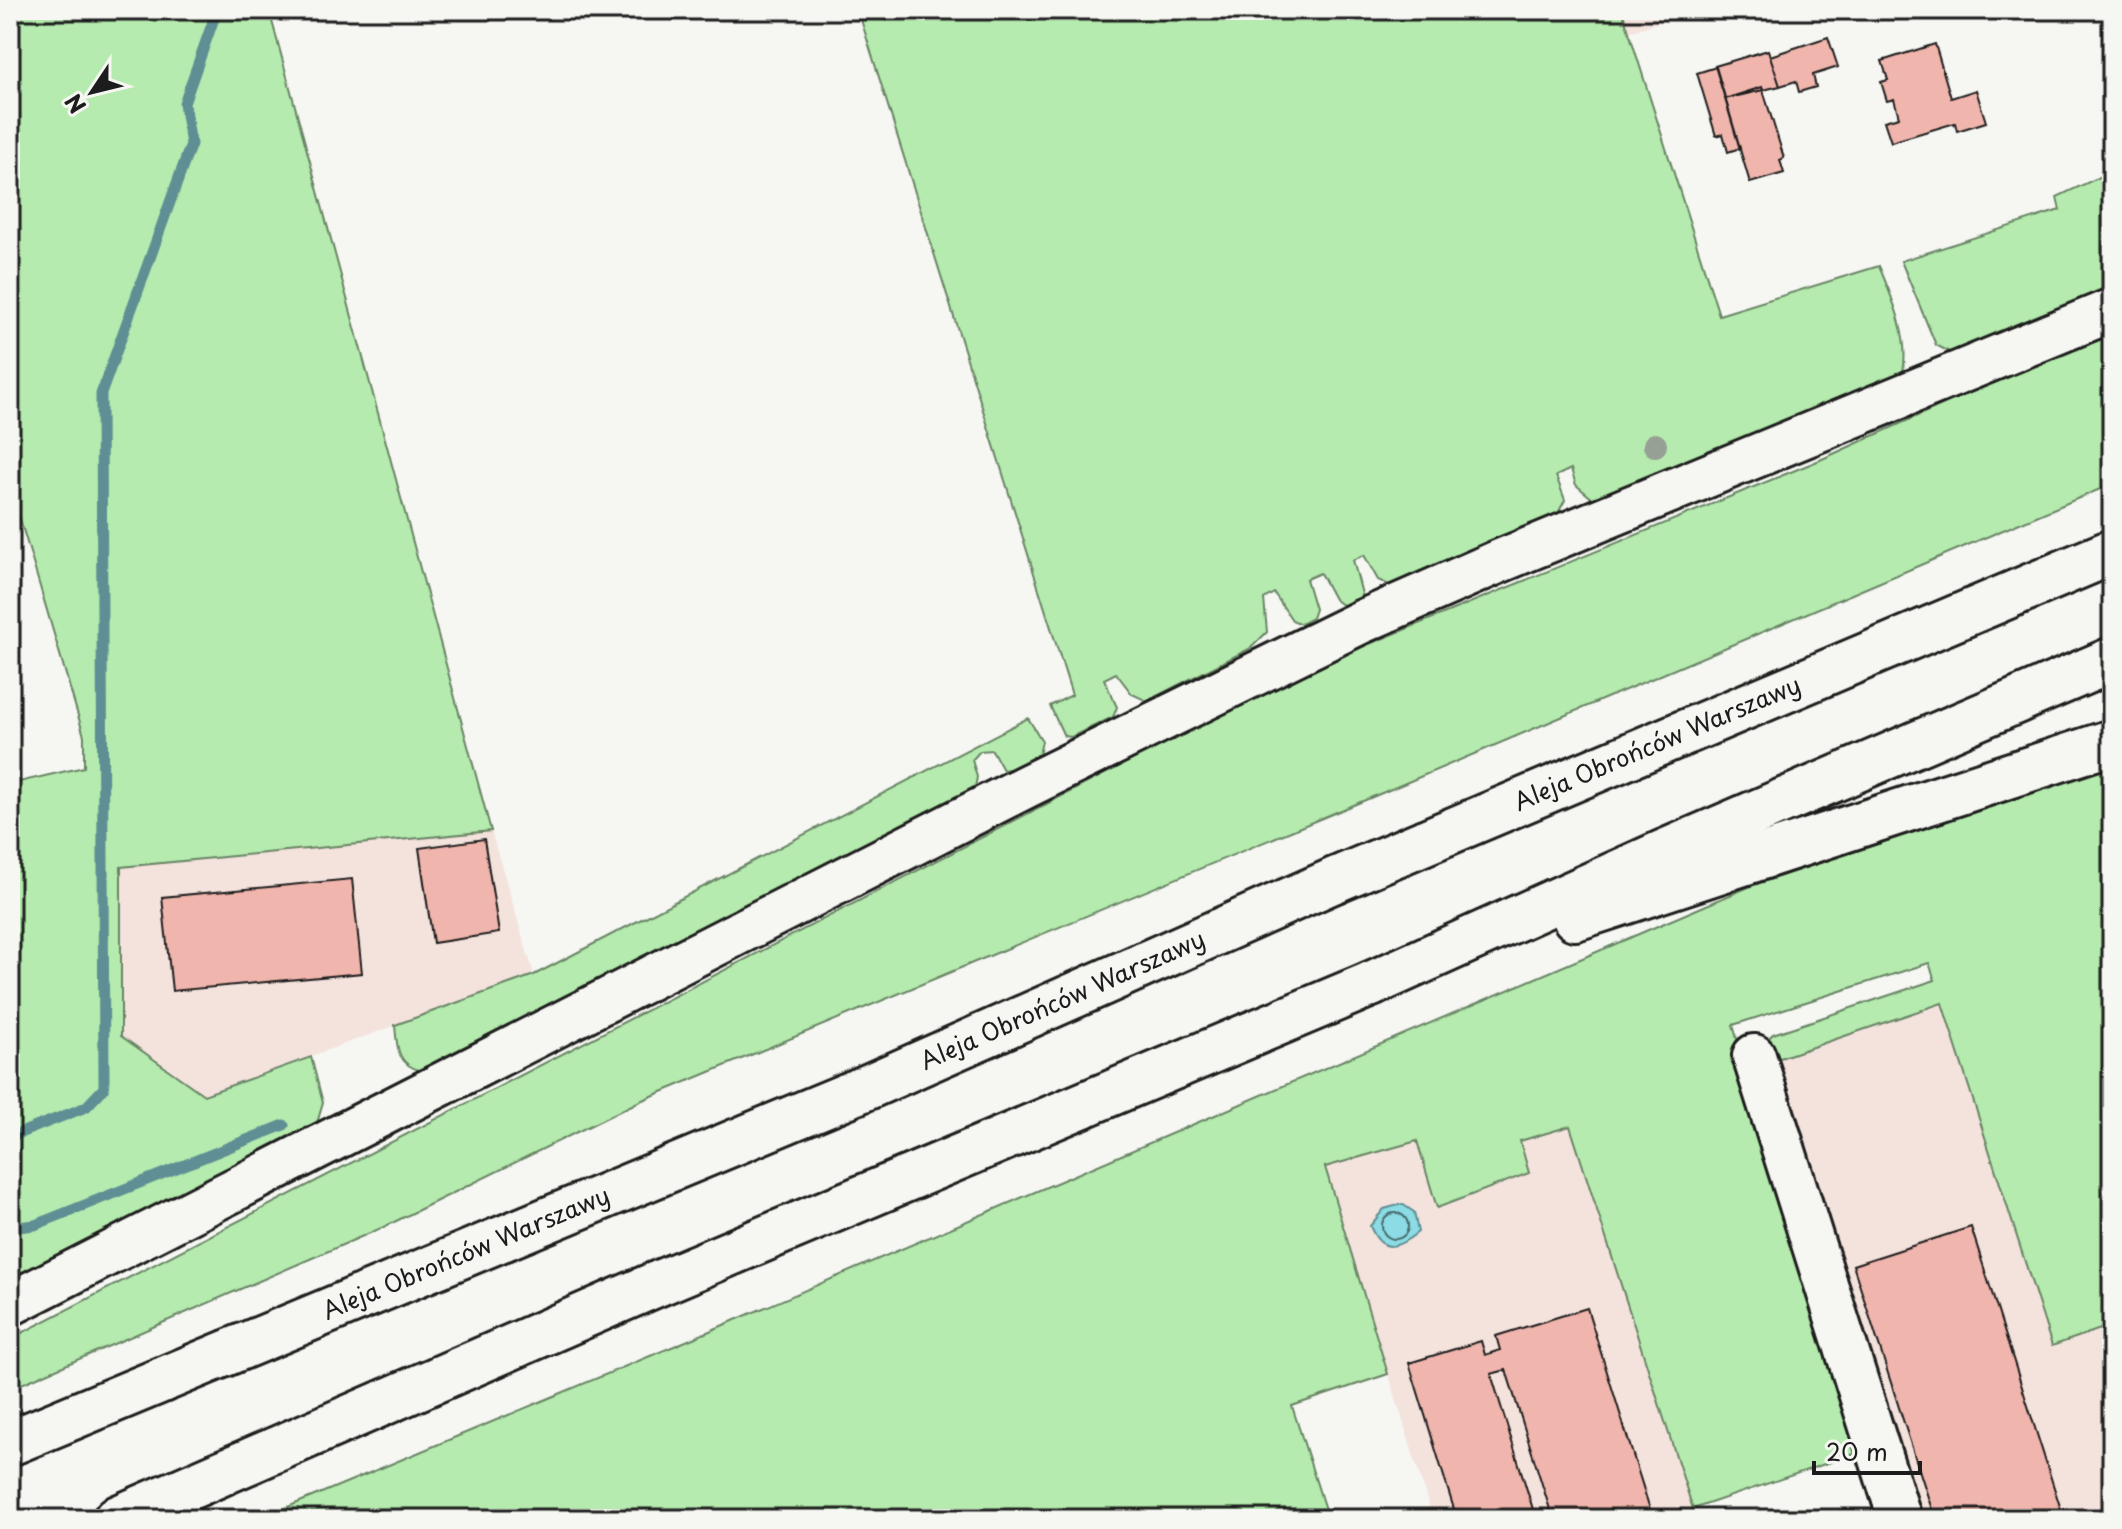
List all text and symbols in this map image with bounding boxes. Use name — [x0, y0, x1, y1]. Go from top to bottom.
north arrow — [52, 52, 132, 132]
text: N — [56, 88, 93, 121]
street label: Aleja Obrońców Warszawy — [1508, 665, 1806, 819]
street label: Aleja Obrońców Warszawy — [914, 920, 1210, 1078]
street label: Aleja Obrońców Warszawy — [316, 1176, 615, 1328]
scale bar — [1814, 1425, 1920, 1475]
text: 20 m — [1826, 1433, 1888, 1469]

